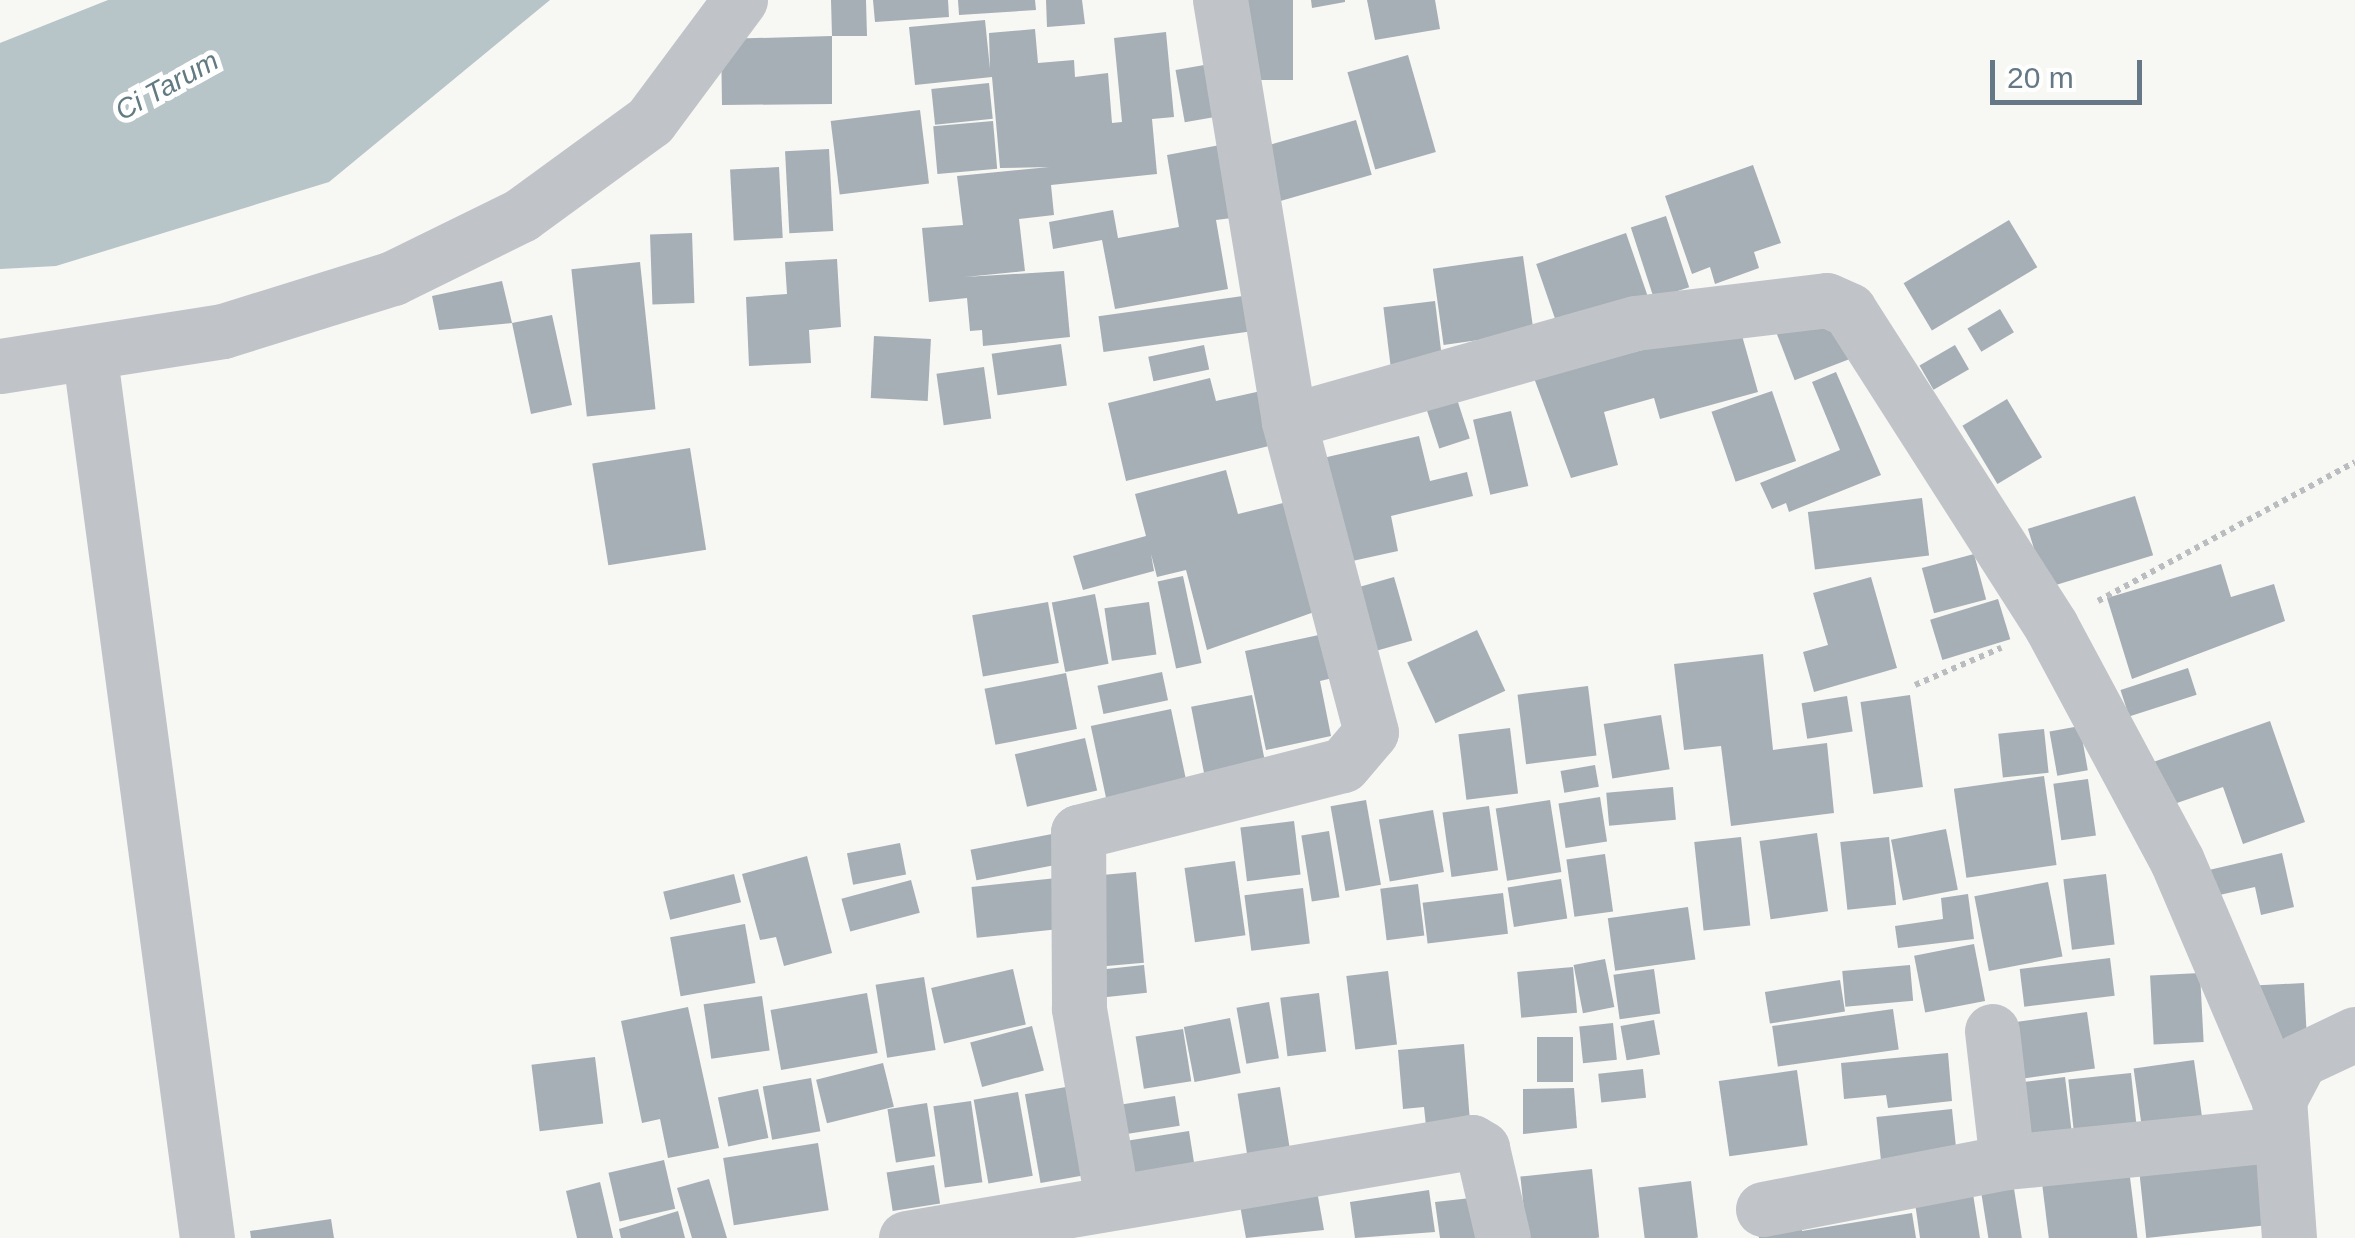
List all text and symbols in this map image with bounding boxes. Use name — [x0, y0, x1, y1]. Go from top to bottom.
scale bar — [1995, 40, 2148, 102]
water label: Ci Tarum — [110, 44, 224, 128]
text: 20 m — [2007, 61, 2074, 94]

